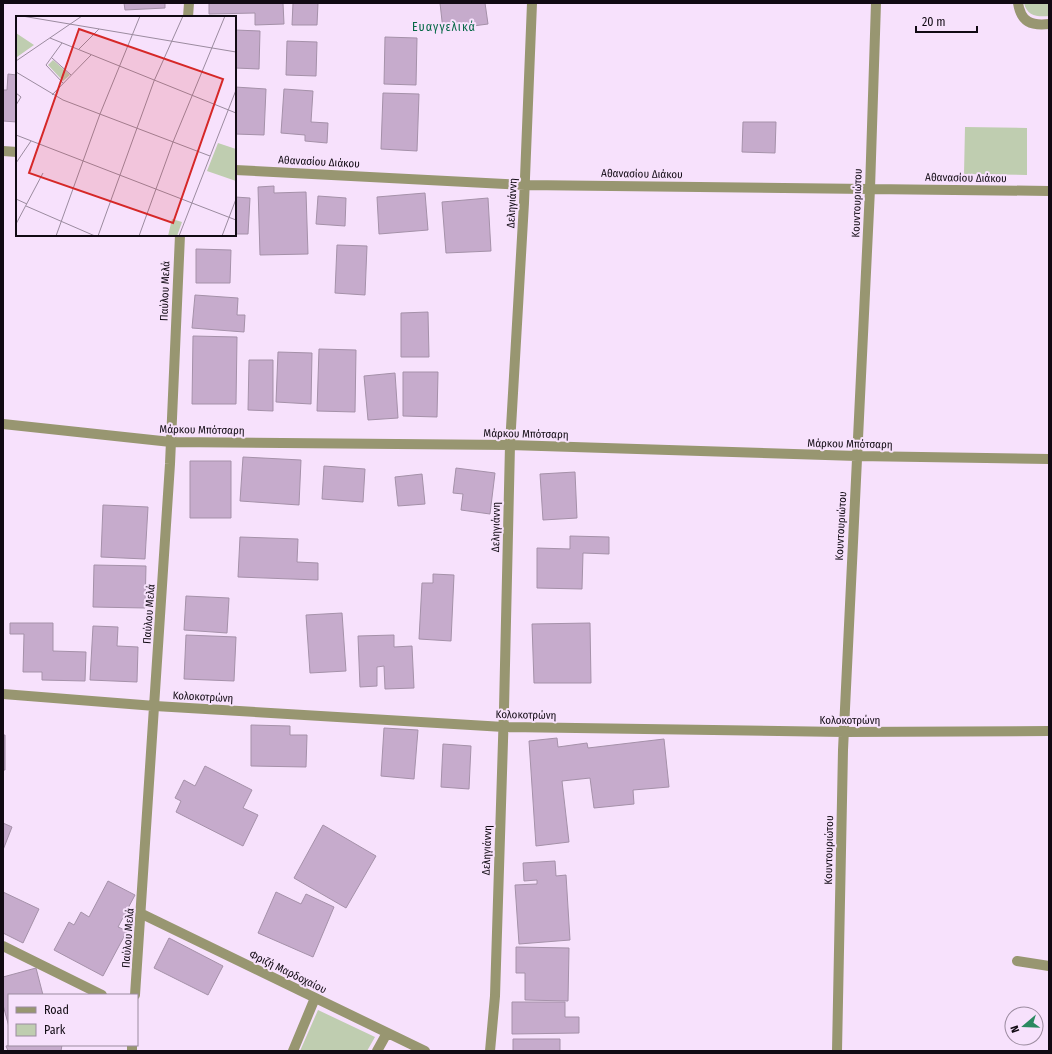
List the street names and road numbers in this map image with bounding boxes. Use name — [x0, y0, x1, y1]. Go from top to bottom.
street label: Αθανασίου Διάκου — [278, 153, 360, 171]
street label: Αθανασίου Διάκου — [601, 167, 683, 181]
street label: Κουντουριώτου — [849, 168, 865, 238]
street label: Αθανασίου Διάκου — [925, 171, 1007, 185]
street label: Δεληγιάννη — [504, 178, 520, 228]
street label: Παύλου Μελά — [157, 261, 173, 321]
street label: Μάρκου Μπότσαρη — [159, 423, 245, 437]
street label: Μάρκου Μπότσαρη — [483, 427, 569, 441]
street label: Μάρκου Μπότσαρη — [807, 437, 893, 451]
street label: Κουντουριώτου — [833, 491, 849, 561]
street label: Δεληγιάννη — [489, 502, 503, 552]
street label: Παύλου Μελά — [140, 583, 158, 644]
street label: Κολοκοτρώνη — [172, 689, 234, 705]
street label: Κολοκοτρώνη — [495, 708, 557, 722]
street label: Κολοκοτρώνη — [820, 714, 880, 727]
street label: Κουντουριώτου — [822, 815, 836, 885]
street label: Δεληγιάννη — [480, 825, 494, 875]
street label: Παύλου Μελά — [119, 907, 137, 968]
street label: Φριζή Μαρδοχαίου — [247, 948, 329, 996]

